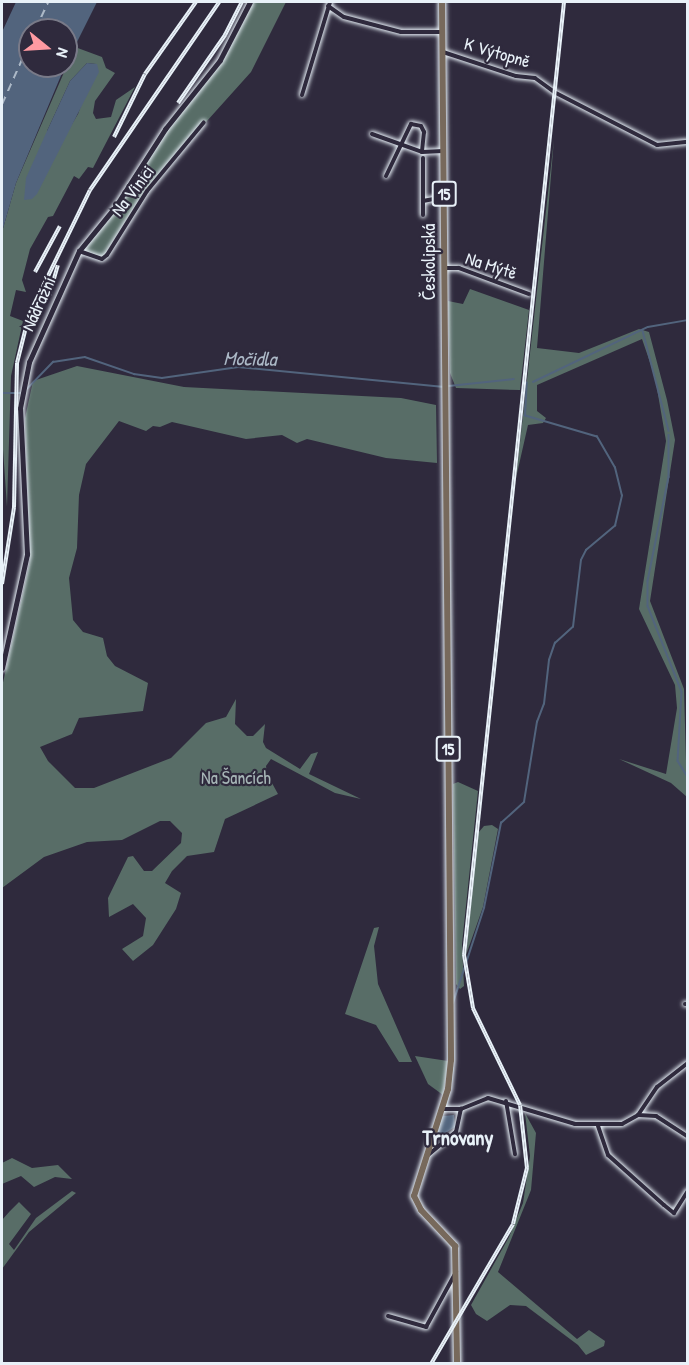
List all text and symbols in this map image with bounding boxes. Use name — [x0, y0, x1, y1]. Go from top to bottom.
north arrow — [18, 18, 78, 78]
street label: K Výtopně — [461, 33, 533, 73]
text: N — [51, 45, 75, 60]
street label: Na Vinici — [107, 161, 159, 221]
road number: 15 — [430, 181, 458, 207]
street label: Českolipská — [418, 224, 440, 300]
street label: Na Mýtě — [463, 248, 519, 284]
street label: Nádražní — [17, 273, 61, 335]
water label: Močidla — [223, 346, 277, 370]
road number: 15 — [434, 736, 462, 762]
park label: Na Šancích — [201, 767, 271, 789]
district label: Trnovany — [423, 1125, 493, 1151]

